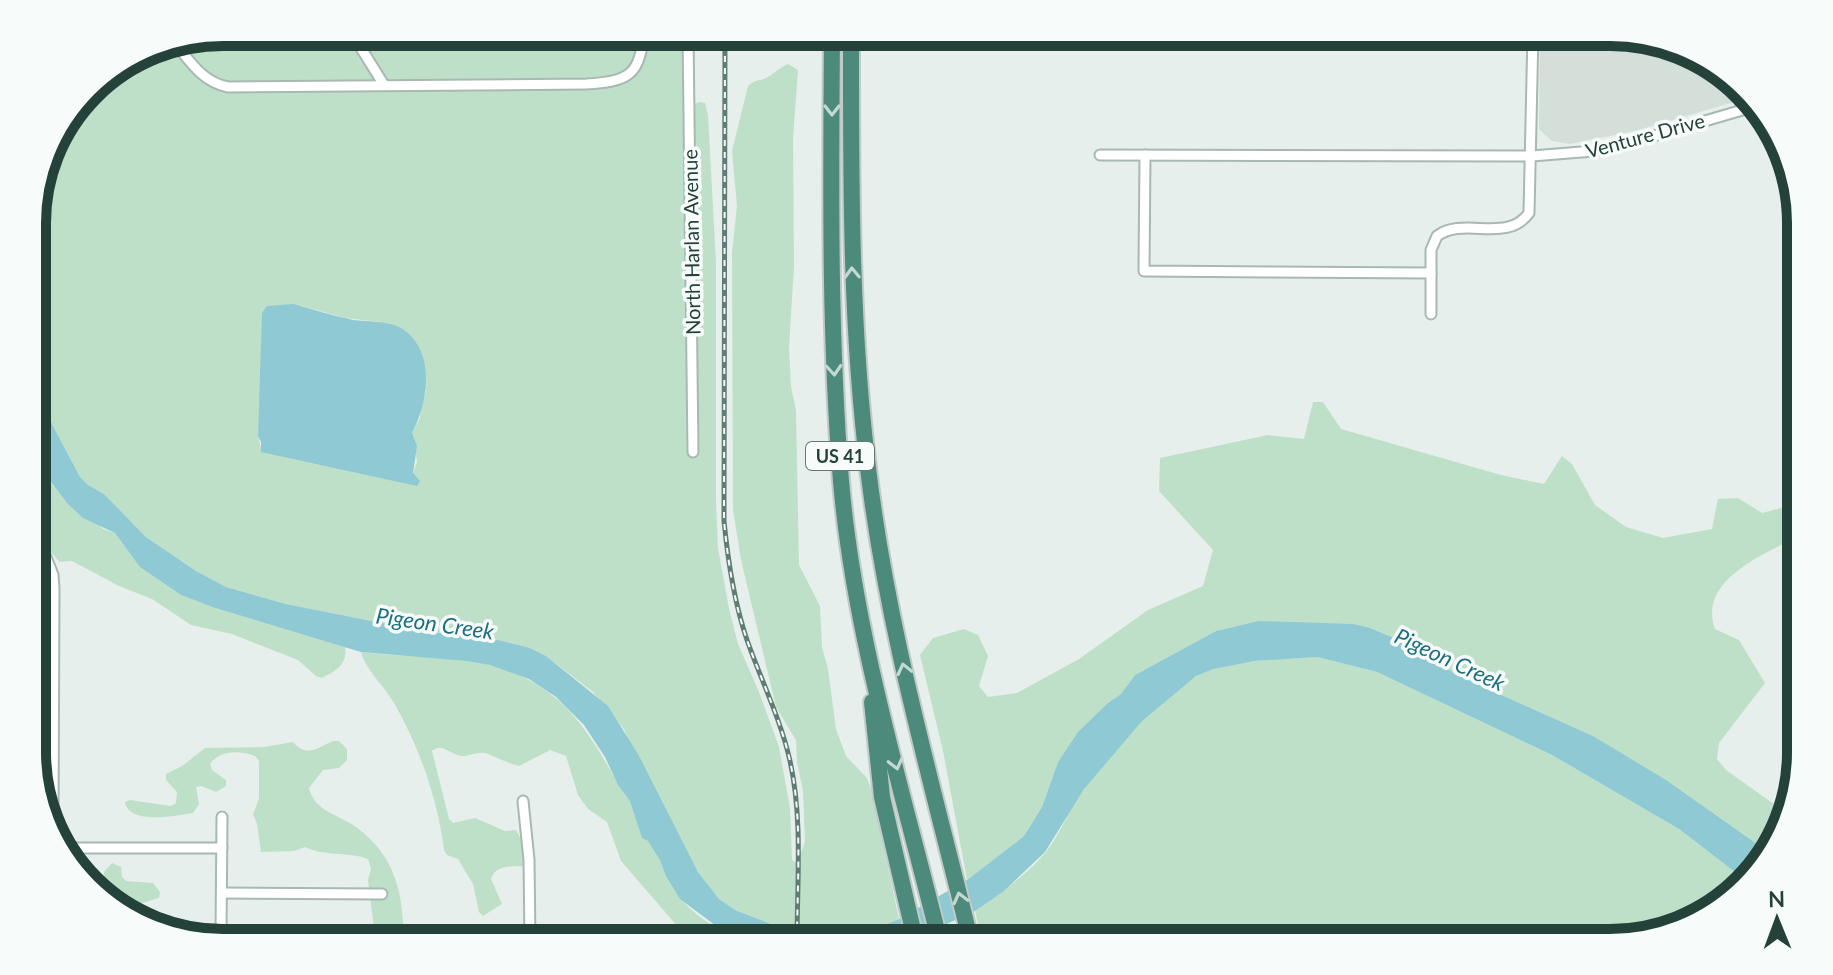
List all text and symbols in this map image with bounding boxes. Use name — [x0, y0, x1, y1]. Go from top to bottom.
one-way arrow — [823, 104, 841, 117]
street label: Venture Drive — [1583, 108, 1707, 162]
street label: North Harlan Avenue — [677, 149, 705, 335]
one-way arrow — [844, 266, 861, 279]
one-way arrow — [825, 364, 842, 377]
road number: US 41 — [806, 442, 874, 470]
water label: Pigeon Creek — [374, 601, 496, 645]
water label: Pigeon Creek — [1391, 622, 1510, 697]
one-way arrow — [896, 663, 913, 676]
one-way arrow — [887, 757, 904, 771]
north arrow — [1737, 879, 1817, 959]
text: N — [1768, 885, 1785, 912]
one-way arrow — [953, 892, 970, 905]

